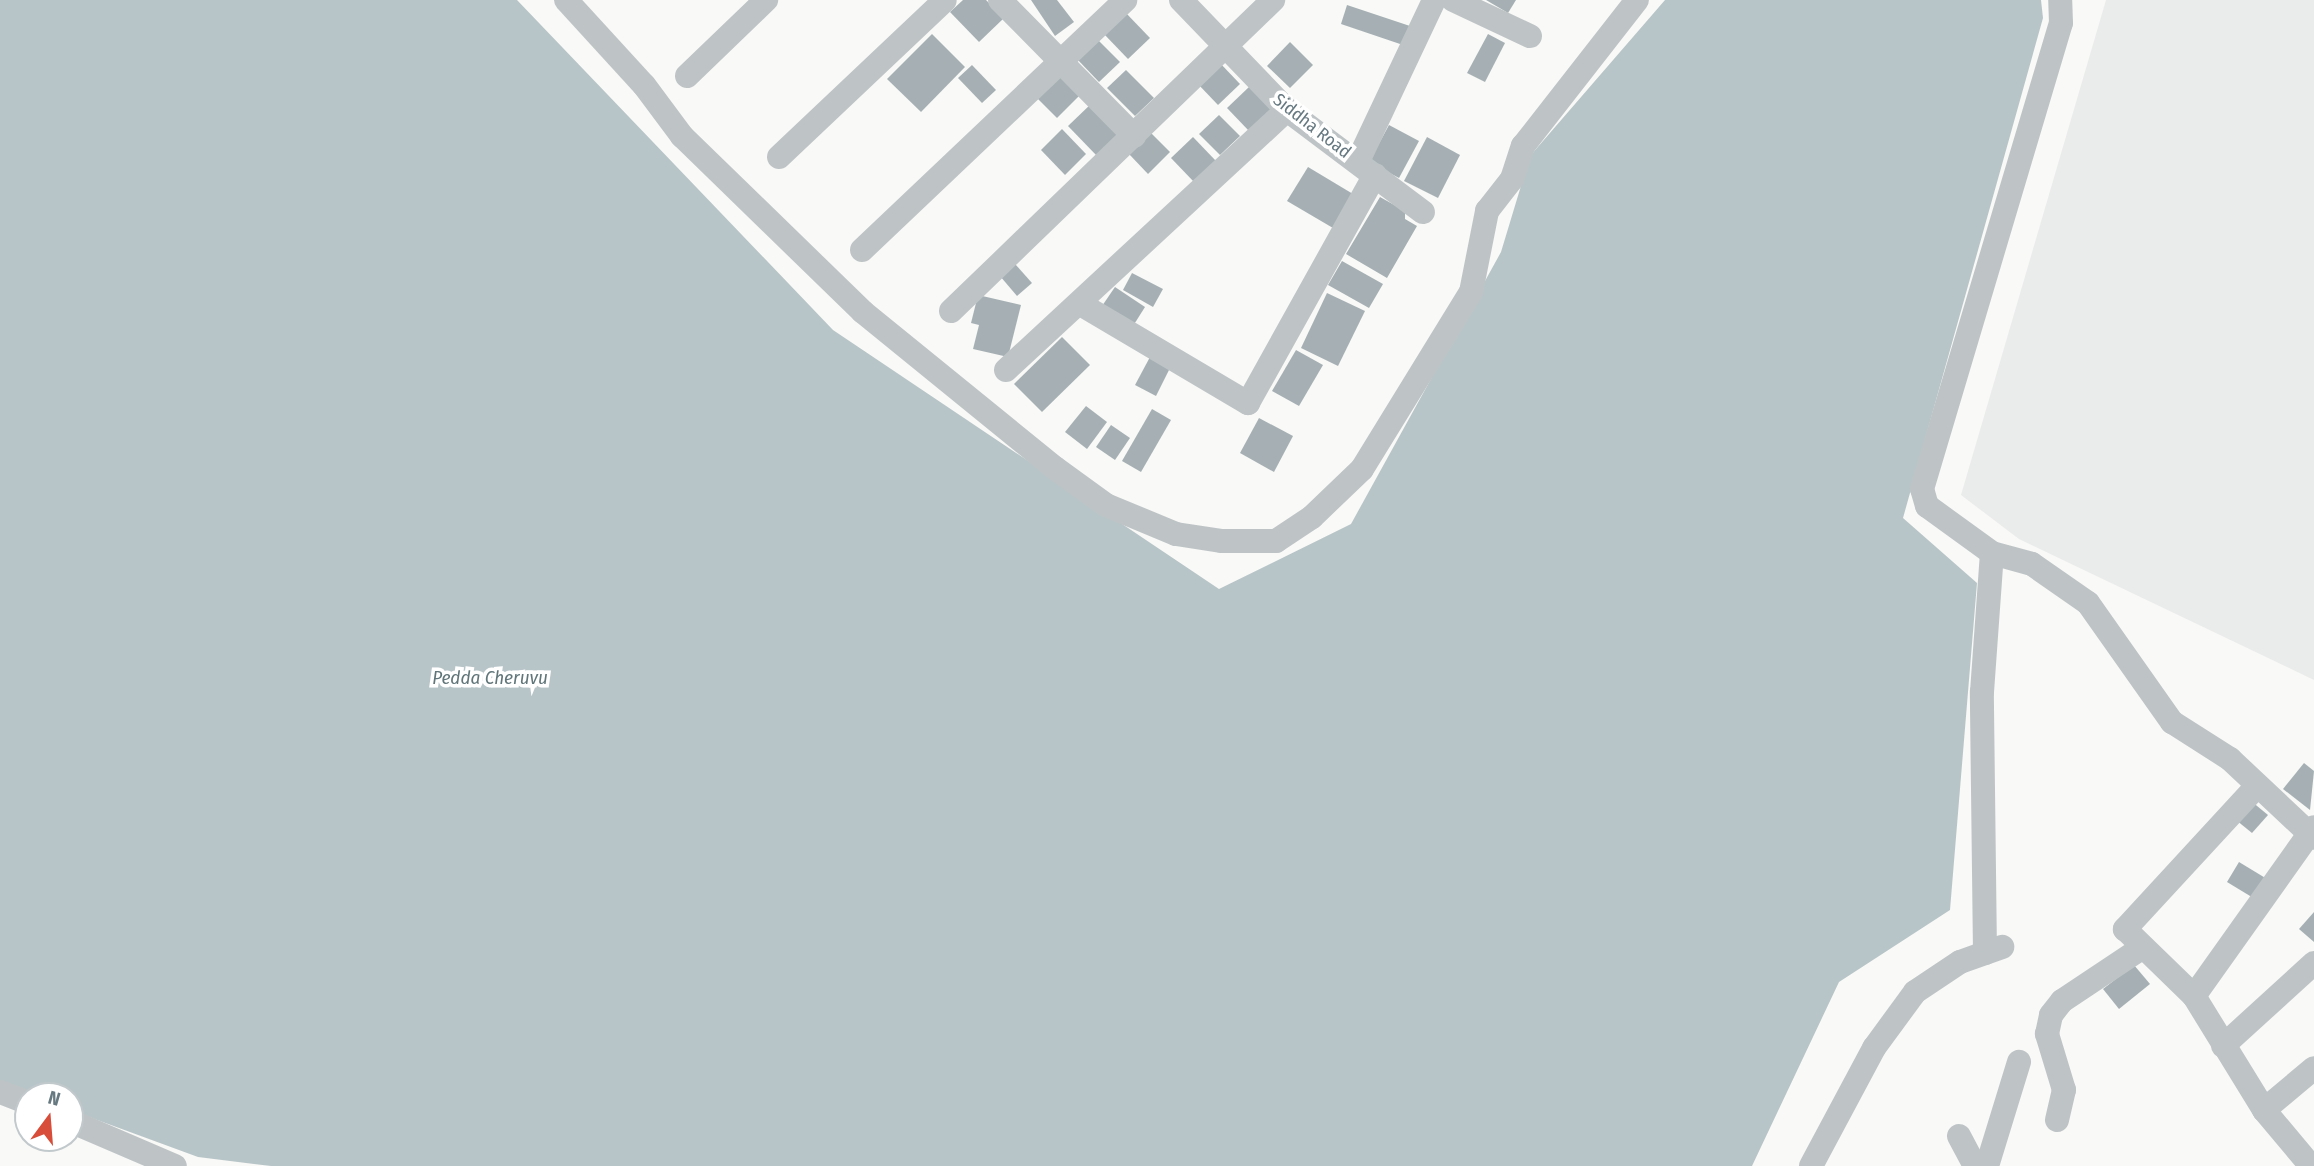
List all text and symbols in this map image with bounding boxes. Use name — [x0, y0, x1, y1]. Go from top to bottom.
street label: Siddha Road — [1269, 89, 1355, 163]
water label: Pedda Cheruvu — [432, 667, 548, 689]
north arrow — [14, 1082, 84, 1152]
text: N — [46, 1086, 63, 1111]

